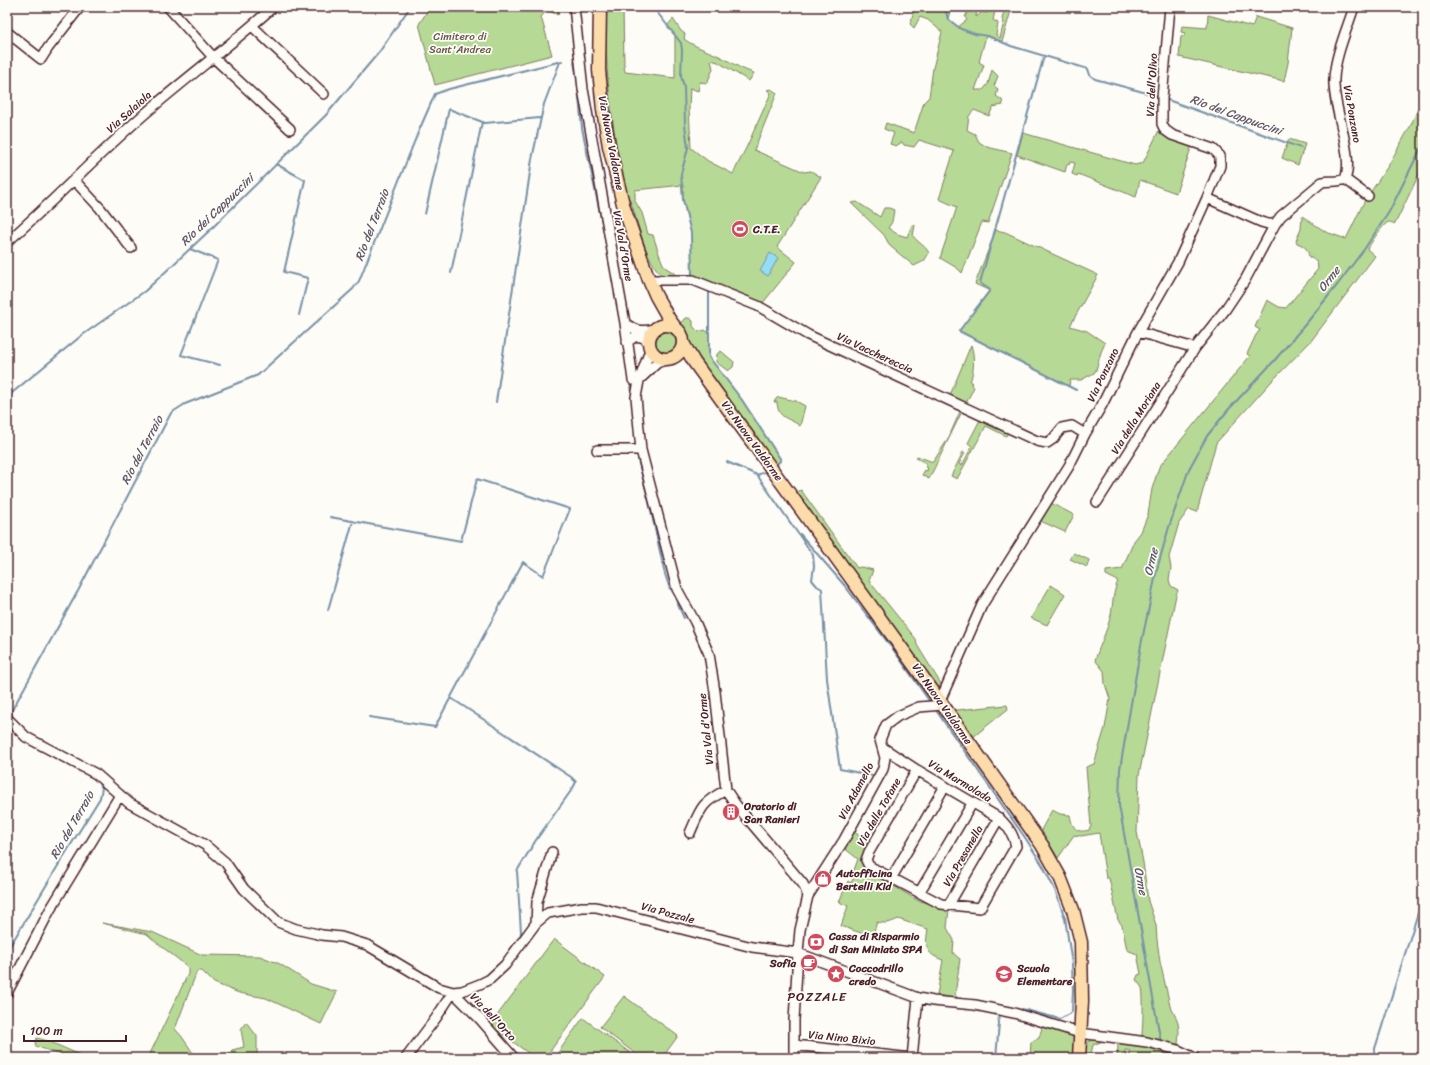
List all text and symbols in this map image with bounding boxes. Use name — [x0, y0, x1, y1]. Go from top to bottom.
park label: Cimitero di Sant'Andrea — [429, 27, 491, 59]
street label: Via dell'Olivo — [1141, 52, 1163, 117]
street label: Via Ponzano — [1338, 84, 1366, 145]
street label: Via Salaiola — [102, 86, 157, 138]
water label: Rio dei Cappuccini — [1187, 88, 1287, 143]
street label: Via Nuova Valdorme — [593, 94, 630, 192]
water label: Rio dei Cappuccini — [175, 167, 261, 251]
water label: Rio del Terraio — [348, 185, 396, 264]
street label: Via Val d'Orme — [607, 209, 639, 283]
sports icon: C.T.E. — [730, 219, 750, 239]
place label: C.T.E. — [752, 220, 781, 239]
water label: Orme — [1312, 260, 1347, 297]
street label: Via Vacchereccia — [834, 327, 917, 379]
street label: Via Ponzano — [1082, 344, 1124, 405]
street label: Via della Moriana — [1106, 377, 1166, 458]
street label: Via Nuova Valdorme — [716, 397, 788, 486]
water label: Rio del Terraio — [115, 411, 170, 488]
water label: Orme — [1137, 544, 1165, 578]
street label: Via Nuova Valdorme — [907, 659, 977, 749]
street label: Via Val d'Orme — [693, 692, 719, 766]
street label: Via Marmolada — [925, 754, 996, 808]
street label: Via Adamello — [833, 759, 879, 823]
street label: Via delle Tofane — [852, 774, 907, 850]
water label: Rio del Terraio — [44, 786, 101, 863]
place label: Oratorio di San Ranieri — [743, 797, 801, 829]
building icon: Oratorio di San Ranieri — [721, 802, 741, 822]
street label: Via Presanella — [938, 821, 989, 890]
place label: Autofficina Bertelli Kid — [835, 864, 893, 896]
water label: Orme — [1128, 865, 1155, 899]
shop icon: Autofficina Bertelli Kid — [813, 869, 833, 889]
street label: Via Pozzale — [639, 897, 697, 929]
place label: Cassa di Risparmio di San Miniato SPA — [828, 927, 923, 959]
bank icon: Cassa di Risparmio di San Miniato SPA — [806, 932, 826, 952]
cafe icon: Sofia — [799, 953, 819, 973]
place label: Sofia — [769, 954, 796, 973]
place label: Coccodrillo credo — [848, 959, 904, 991]
place label: Scuola Elementare — [1016, 959, 1073, 991]
place icon: Coccodrillo credo — [826, 964, 846, 984]
school or university icon: Scuola Elementare — [994, 964, 1014, 984]
district label: POZZALE — [787, 985, 847, 1008]
street label: Via dell'Orto — [465, 988, 521, 1046]
scale bar — [24, 1017, 126, 1043]
text: 100 m — [30, 1020, 63, 1042]
street label: Via Nino Bixio — [807, 1025, 877, 1051]

